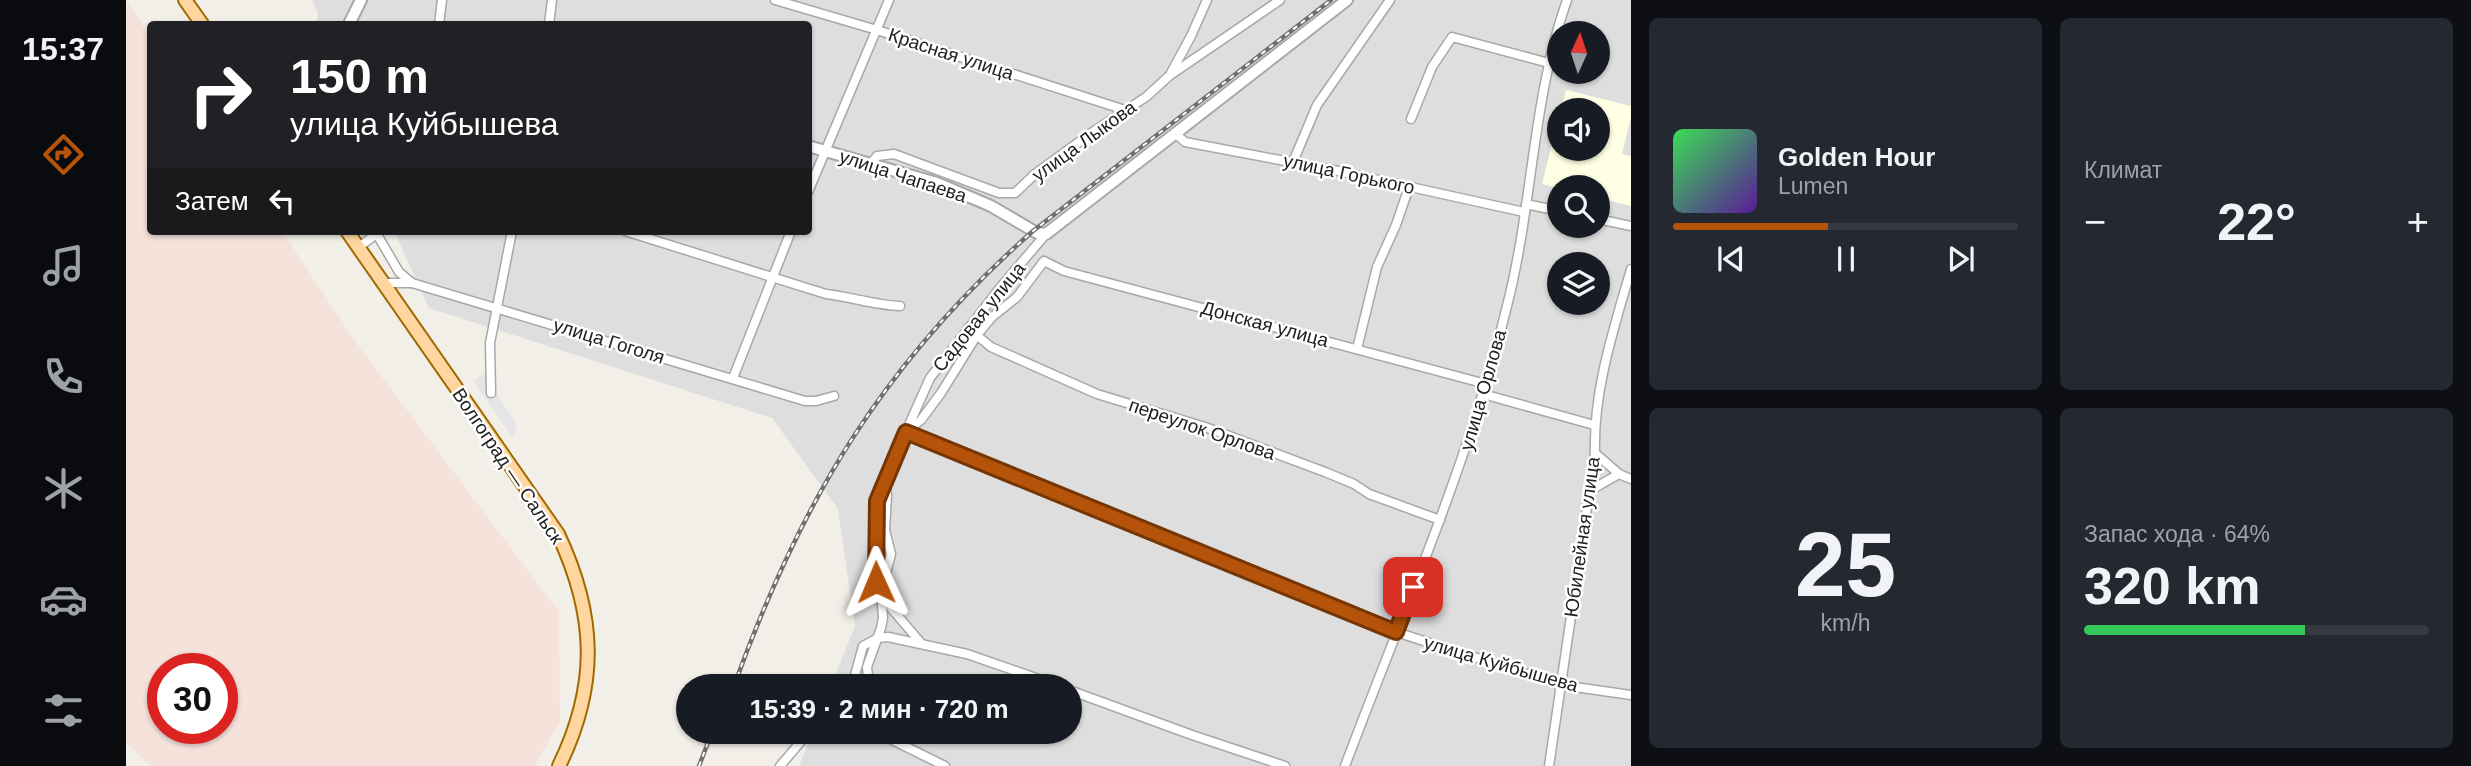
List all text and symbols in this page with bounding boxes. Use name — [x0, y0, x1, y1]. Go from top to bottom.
north arrow — [1547, 21, 1610, 84]
map controls — [1547, 21, 1610, 315]
street label: Красная улица — [886, 24, 1017, 84]
text: 15:37 — [22, 31, 104, 67]
icon: right — [175, 49, 266, 140]
text: 150 m — [290, 49, 429, 103]
street label: улица Лыкова — [1028, 96, 1140, 186]
button: sound — [1547, 98, 1610, 161]
text: улица Куйбышева — [290, 106, 559, 142]
icon: directions — [39, 130, 88, 179]
text: Golden Hour — [1778, 142, 1935, 172]
street label: улица Чапаева — [837, 146, 970, 207]
street label: улица Горького — [1281, 150, 1417, 198]
text: Климат — [2084, 157, 2162, 183]
text: Lumen — [1778, 173, 1848, 199]
button: search — [1547, 175, 1610, 238]
icon: left — [263, 182, 301, 220]
text: Затем — [175, 186, 249, 216]
text: 22° — [2217, 193, 2296, 251]
text: − — [2084, 201, 2106, 243]
text: + — [2407, 201, 2429, 243]
icon: previous — [1712, 240, 1750, 278]
icon: pause — [1827, 240, 1865, 278]
icon: next — [1942, 240, 1980, 278]
icon: music — [39, 241, 88, 290]
button: layers — [1547, 252, 1610, 315]
street label: Садовая улица — [929, 258, 1030, 376]
street label: Донская улица — [1199, 297, 1331, 351]
street label: улица Гоголя — [551, 314, 667, 368]
street label: улица Орлова — [1456, 327, 1510, 453]
icon: phone — [39, 352, 88, 401]
street label: Волгоград — Сальск — [448, 384, 568, 548]
street label: переулок Орлова — [1126, 394, 1278, 464]
street label: Юбилейная улица — [1560, 455, 1604, 619]
icon: climate — [39, 464, 88, 513]
text: 25 — [1795, 514, 1896, 615]
text: Запас хода · 64% — [2084, 521, 2270, 547]
position arrow — [839, 545, 913, 619]
pin — [1383, 557, 1443, 617]
text: 320 km — [2084, 557, 2260, 615]
icon: arrive — [1394, 568, 1432, 606]
icon: car — [39, 575, 88, 624]
text: km/h — [1821, 610, 1870, 636]
street label: улица Куйбышева — [1421, 632, 1581, 696]
speed limit sign: 30 — [147, 653, 238, 744]
icon: filters — [39, 686, 88, 735]
text: 15:39 · 2 мин · 720 m — [749, 694, 1009, 724]

